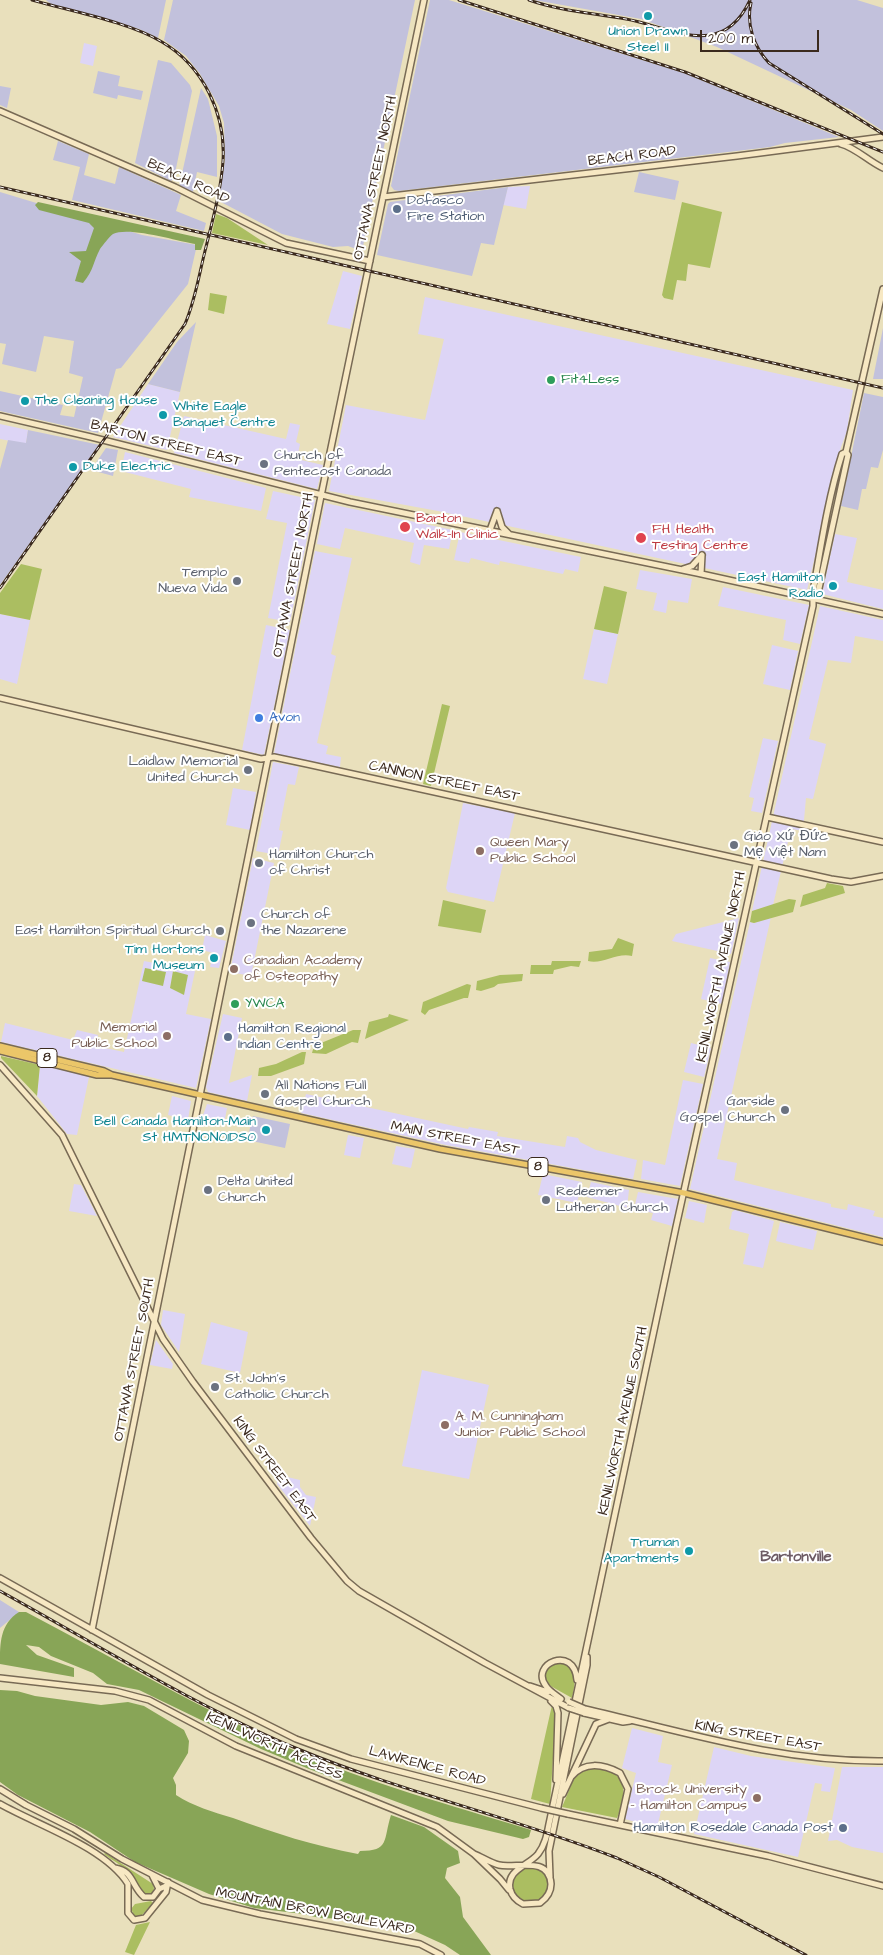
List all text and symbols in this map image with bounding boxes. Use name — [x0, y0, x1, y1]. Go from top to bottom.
marker: Union Drawn Steel II — [642, 10, 654, 22]
scale bar — [703, 20, 822, 52]
place label: Union Drawn Steel II — [608, 24, 688, 56]
text: 200 m — [708, 28, 753, 49]
street label: OTTAWA STREET NORTH — [350, 94, 402, 262]
street label: BEACH ROAD — [587, 143, 677, 171]
street label: BEACH ROAD — [144, 156, 232, 208]
place label: Dofasco Fire Station — [407, 193, 484, 226]
marker: Dofasco Fire Station — [391, 203, 403, 215]
place label: Fit4Less — [561, 372, 619, 388]
marker: Fit4Less — [545, 374, 557, 386]
place label: The Cleaning House — [35, 393, 158, 409]
marker: The Cleaning House — [19, 395, 31, 407]
place label: White Eagle Banquet Centre — [173, 399, 276, 432]
marker: White Eagle Banquet Centre — [157, 409, 169, 421]
street label: BARTON STREET EAST — [89, 417, 243, 471]
place label: Church of Pentecost Canada — [274, 448, 391, 481]
marker: Church of Pentecost Canada — [258, 458, 270, 470]
place label: Duke Electric — [83, 459, 172, 475]
marker: Duke Electric — [67, 461, 79, 473]
street label: OTTAWA STREET NORTH — [270, 491, 318, 659]
place label: Barton Walk-In Clinic — [416, 511, 498, 544]
marker: Barton Walk-In Clinic — [398, 520, 412, 534]
place label: FH Health Testing Centre — [652, 522, 748, 554]
marker: FH Health Testing Centre — [634, 531, 648, 545]
place label: Templo Nueva Vida — [158, 565, 227, 598]
place label: East Hamilton Radio — [738, 570, 823, 602]
marker: Templo Nueva Vida — [231, 575, 243, 587]
marker: East Hamilton Radio — [827, 580, 839, 592]
place label: Avon — [269, 710, 300, 726]
marker: Avon — [253, 712, 265, 724]
place label: Laidlaw Memorial United Church — [129, 754, 238, 786]
street label: CANNON STREET EAST — [367, 758, 521, 806]
marker: Laidlaw Memorial United Church — [242, 764, 254, 776]
place label: Giáo Xứ Đức Mẹ Việt Nam — [744, 829, 828, 862]
place label: Queen Mary Public School — [490, 835, 575, 868]
marker: Giáo Xứ Đức Mẹ Việt Nam — [728, 839, 740, 851]
marker: Queen Mary Public School — [474, 845, 486, 857]
place label: Hamilton Church of Christ — [269, 847, 373, 880]
marker: Hamilton Church of Christ — [253, 857, 265, 869]
street label: KENILWORTH AVENUE NORTH — [694, 870, 750, 1064]
place label: Church of the Nazarene — [261, 907, 347, 940]
marker: Church of the Nazarene — [245, 917, 257, 929]
place label: East Hamilton Spiritual Church — [15, 923, 210, 939]
marker: East Hamilton Spiritual Church — [214, 925, 226, 937]
place label: Tim Hortons Museum — [125, 942, 204, 974]
marker: Tim Hortons Museum — [208, 952, 220, 964]
place label: Canadian Academy of Osteopathy — [244, 953, 362, 986]
marker: Canadian Academy of Osteopathy — [228, 963, 240, 975]
place label: YWCA — [245, 996, 285, 1012]
marker: YWCA — [229, 998, 241, 1010]
place label: Memorial Public School — [72, 1020, 157, 1052]
place label: Hamilton Regional Indian Centre — [238, 1021, 346, 1054]
marker: Memorial Public School — [161, 1030, 173, 1042]
marker: Hamilton Regional Indian Centre — [222, 1031, 234, 1043]
road number: 8 — [37, 1048, 57, 1068]
place label: All Nations Full Gospel Church — [275, 1078, 370, 1110]
marker: All Nations Full Gospel Church — [259, 1088, 271, 1100]
place label: Garside Gospel Church — [680, 1094, 775, 1126]
marker: Garside Gospel Church — [779, 1104, 791, 1116]
place label: Bell Canada Hamilton-Main St HMTNON01DS0 — [94, 1114, 256, 1146]
street label: MAIN STREET EAST — [389, 1118, 521, 1160]
marker: Bell Canada Hamilton-Main St HMTNON01DS0 — [260, 1124, 272, 1136]
road number: 8 — [528, 1158, 548, 1176]
place label: Delta United Church — [218, 1174, 293, 1206]
marker: Delta United Church — [202, 1184, 214, 1196]
place label: Redeemer Lutheran Church — [556, 1184, 668, 1216]
marker: Redeemer Lutheran Church — [540, 1194, 552, 1206]
street label: OTTAWA STREET SOUTH — [111, 1277, 159, 1443]
street label: KENILWORTH AVENUE SOUTH — [596, 1325, 652, 1517]
place label: St. John's Catholic Church — [225, 1371, 329, 1404]
marker: St. John's Catholic Church — [209, 1381, 221, 1393]
place label: A. M. Cunningham Junior Public School — [455, 1409, 585, 1441]
street label: KING STREET EAST — [229, 1414, 319, 1526]
marker: A. M. Cunningham Junior Public School — [439, 1419, 451, 1431]
place label: Truman Apartments — [604, 1535, 679, 1568]
marker: Truman Apartments — [683, 1545, 695, 1557]
district label: Bartonville — [760, 1549, 832, 1567]
street label: KENILWORTH ACCESS — [203, 1709, 345, 1785]
street label: KING STREET EAST — [693, 1718, 823, 1756]
street label: LAWRENCE ROAD — [367, 1743, 487, 1791]
place label: Brock University - Hamilton Campus — [630, 1782, 747, 1814]
marker: Brock University - Hamilton Campus — [751, 1792, 763, 1804]
place label: Hamilton Rosedale Canada Post — [633, 1820, 833, 1836]
marker: Hamilton Rosedale Canada Post — [837, 1822, 849, 1834]
street label: MOUNTAIN BROW BOULEVARD — [214, 1884, 416, 1940]

